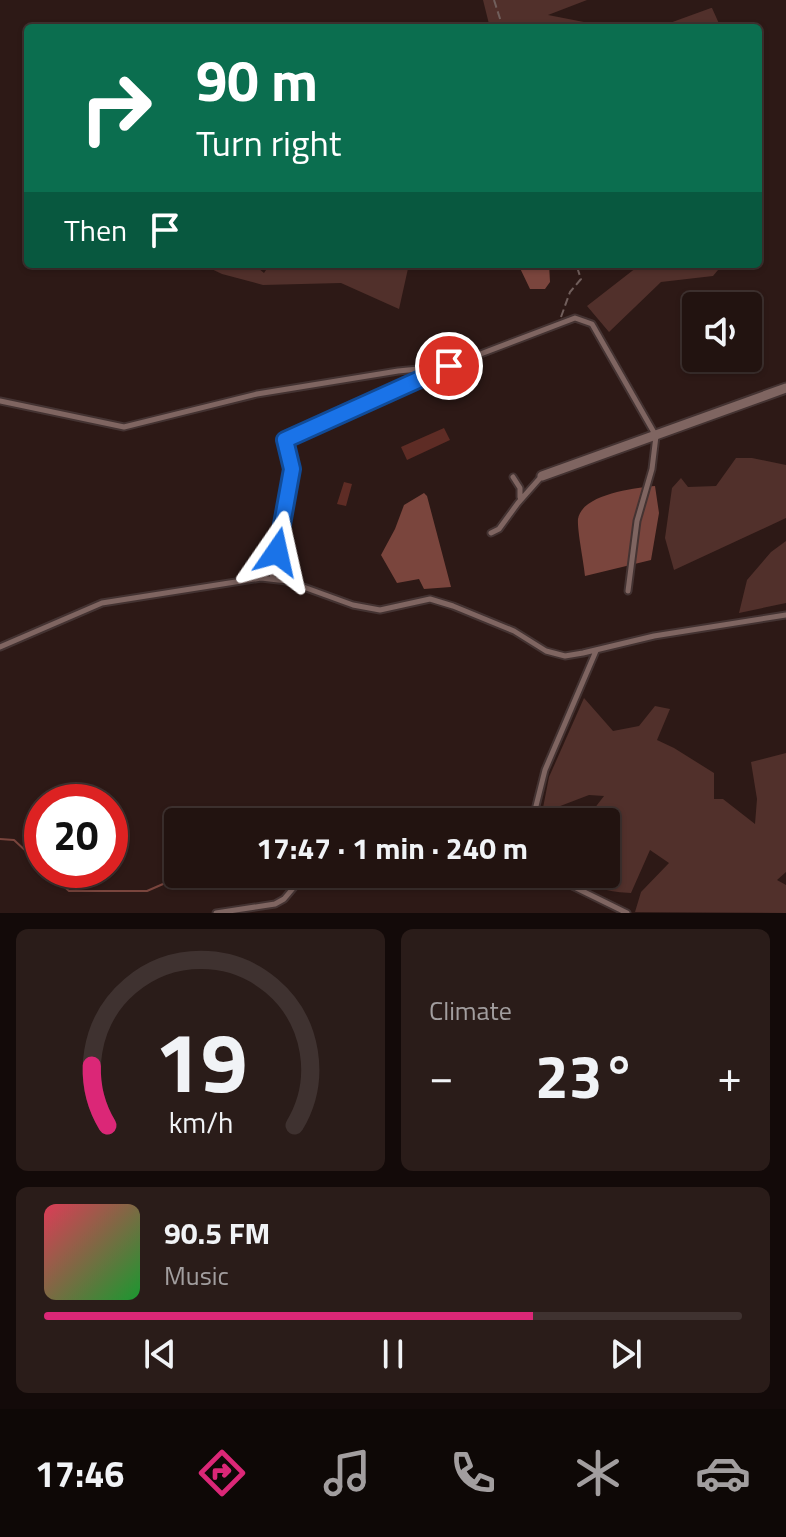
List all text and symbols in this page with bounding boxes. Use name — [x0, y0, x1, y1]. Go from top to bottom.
text: 90 m — [196, 38, 318, 123]
icon: right — [64, 56, 168, 160]
text: Turn right — [196, 115, 341, 170]
text: Then — [64, 207, 127, 253]
icon: arrive — [143, 208, 187, 252]
map controls — [682, 292, 762, 372]
button: sound — [682, 292, 762, 372]
pin — [415, 332, 483, 400]
icon: arrive — [427, 344, 471, 388]
position arrow — [235, 510, 319, 594]
speed limit sign: 20 — [24, 784, 128, 888]
text: 17:47 · 1 min · 240 m — [256, 825, 528, 871]
text: Climate — [429, 991, 512, 1030]
text: 19 — [154, 998, 247, 1124]
text: 23° — [535, 1030, 636, 1121]
text: − — [429, 1042, 454, 1109]
text: + — [717, 1042, 742, 1109]
text: km/h — [168, 1101, 233, 1144]
text: 90.5 FM — [164, 1210, 270, 1256]
text: Music — [164, 1256, 229, 1295]
icon: previous — [138, 1332, 182, 1376]
icon: pause — [371, 1332, 415, 1376]
icon: next — [604, 1332, 648, 1376]
icon: directions — [194, 1445, 250, 1501]
icon: music — [319, 1445, 375, 1501]
icon: phone — [445, 1445, 501, 1501]
icon: climate — [570, 1445, 626, 1501]
icon: car — [695, 1445, 751, 1501]
text: 17:46 — [35, 1446, 125, 1501]

